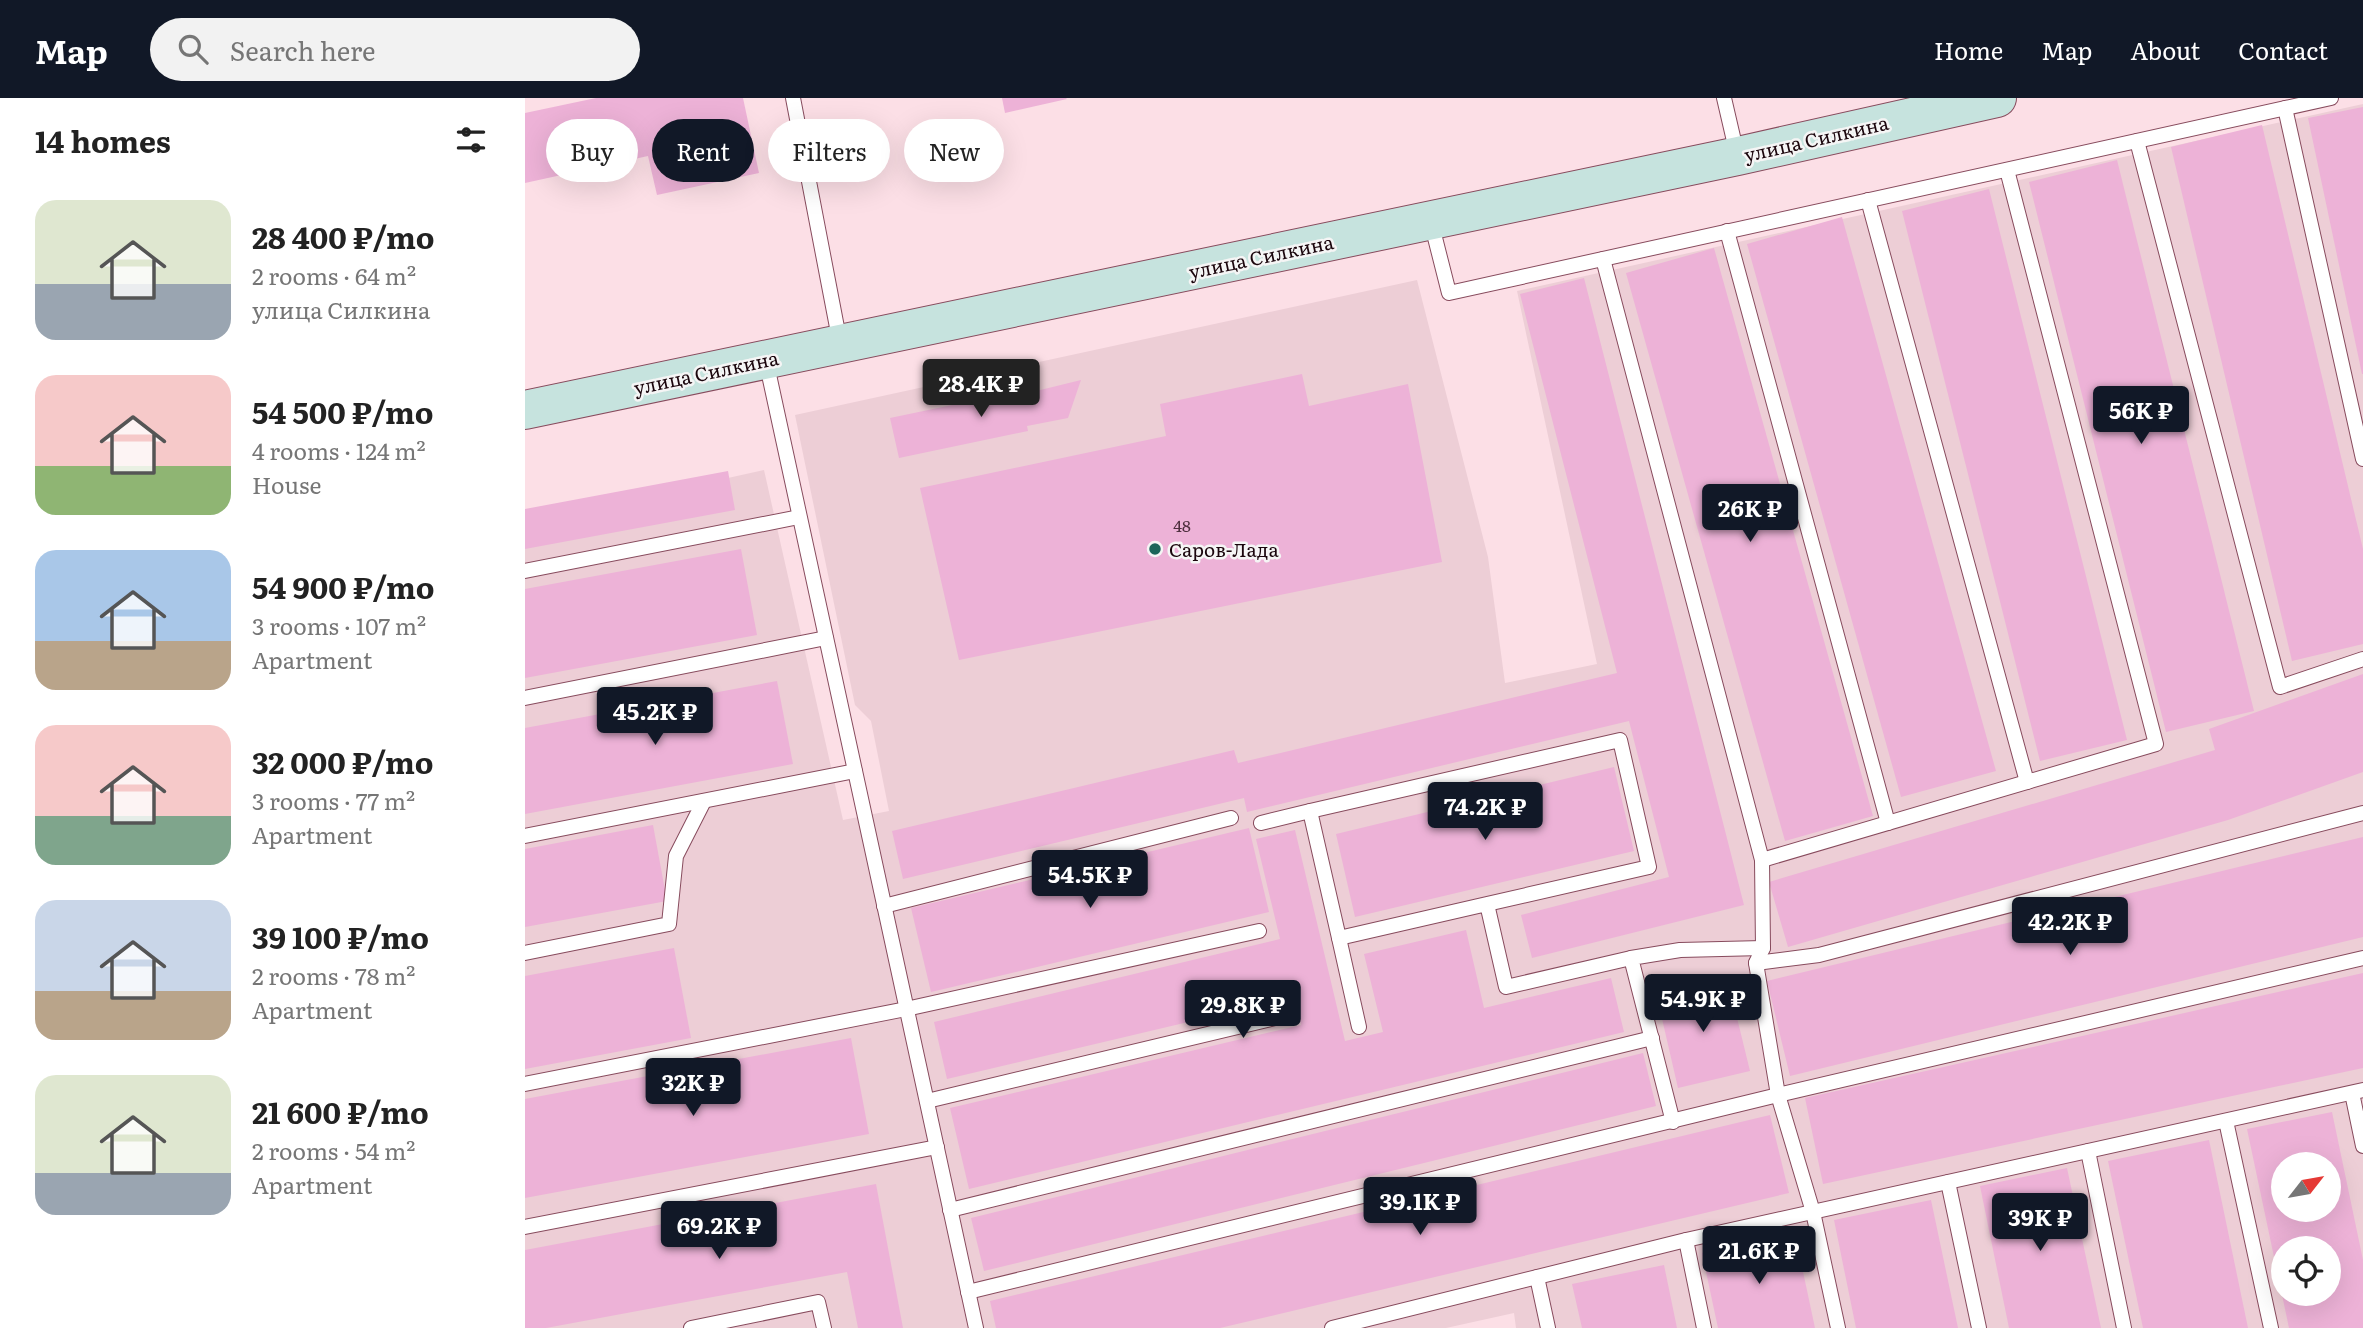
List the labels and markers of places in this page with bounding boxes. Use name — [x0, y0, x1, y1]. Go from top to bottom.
pin: 28.4K ₽ — [916, 360, 1046, 419]
pin: 56K ₽ — [2092, 386, 2190, 446]
pin: 26K ₽ — [1701, 484, 1799, 544]
place label: Саров-Лада — [1169, 535, 1279, 563]
marker: Саров-Лада — [1147, 541, 1163, 557]
pin: 45.2K ₽ — [590, 688, 720, 747]
pin: 74.2K ₽ — [1420, 782, 1550, 842]
pin: 54.5K ₽ — [1025, 850, 1155, 910]
pin: 42.2K ₽ — [2005, 898, 2135, 957]
pin: 54.9K ₽ — [1638, 974, 1768, 1034]
pin: 29.8K ₽ — [1178, 981, 1308, 1040]
pin: 32K ₽ — [644, 1058, 742, 1118]
pin: 39.1K ₽ — [1355, 1178, 1485, 1237]
pin: 39K ₽ — [1991, 1194, 2089, 1253]
pin: 69.2K ₽ — [654, 1202, 784, 1261]
pin: 21.6K ₽ — [1694, 1226, 1824, 1286]

